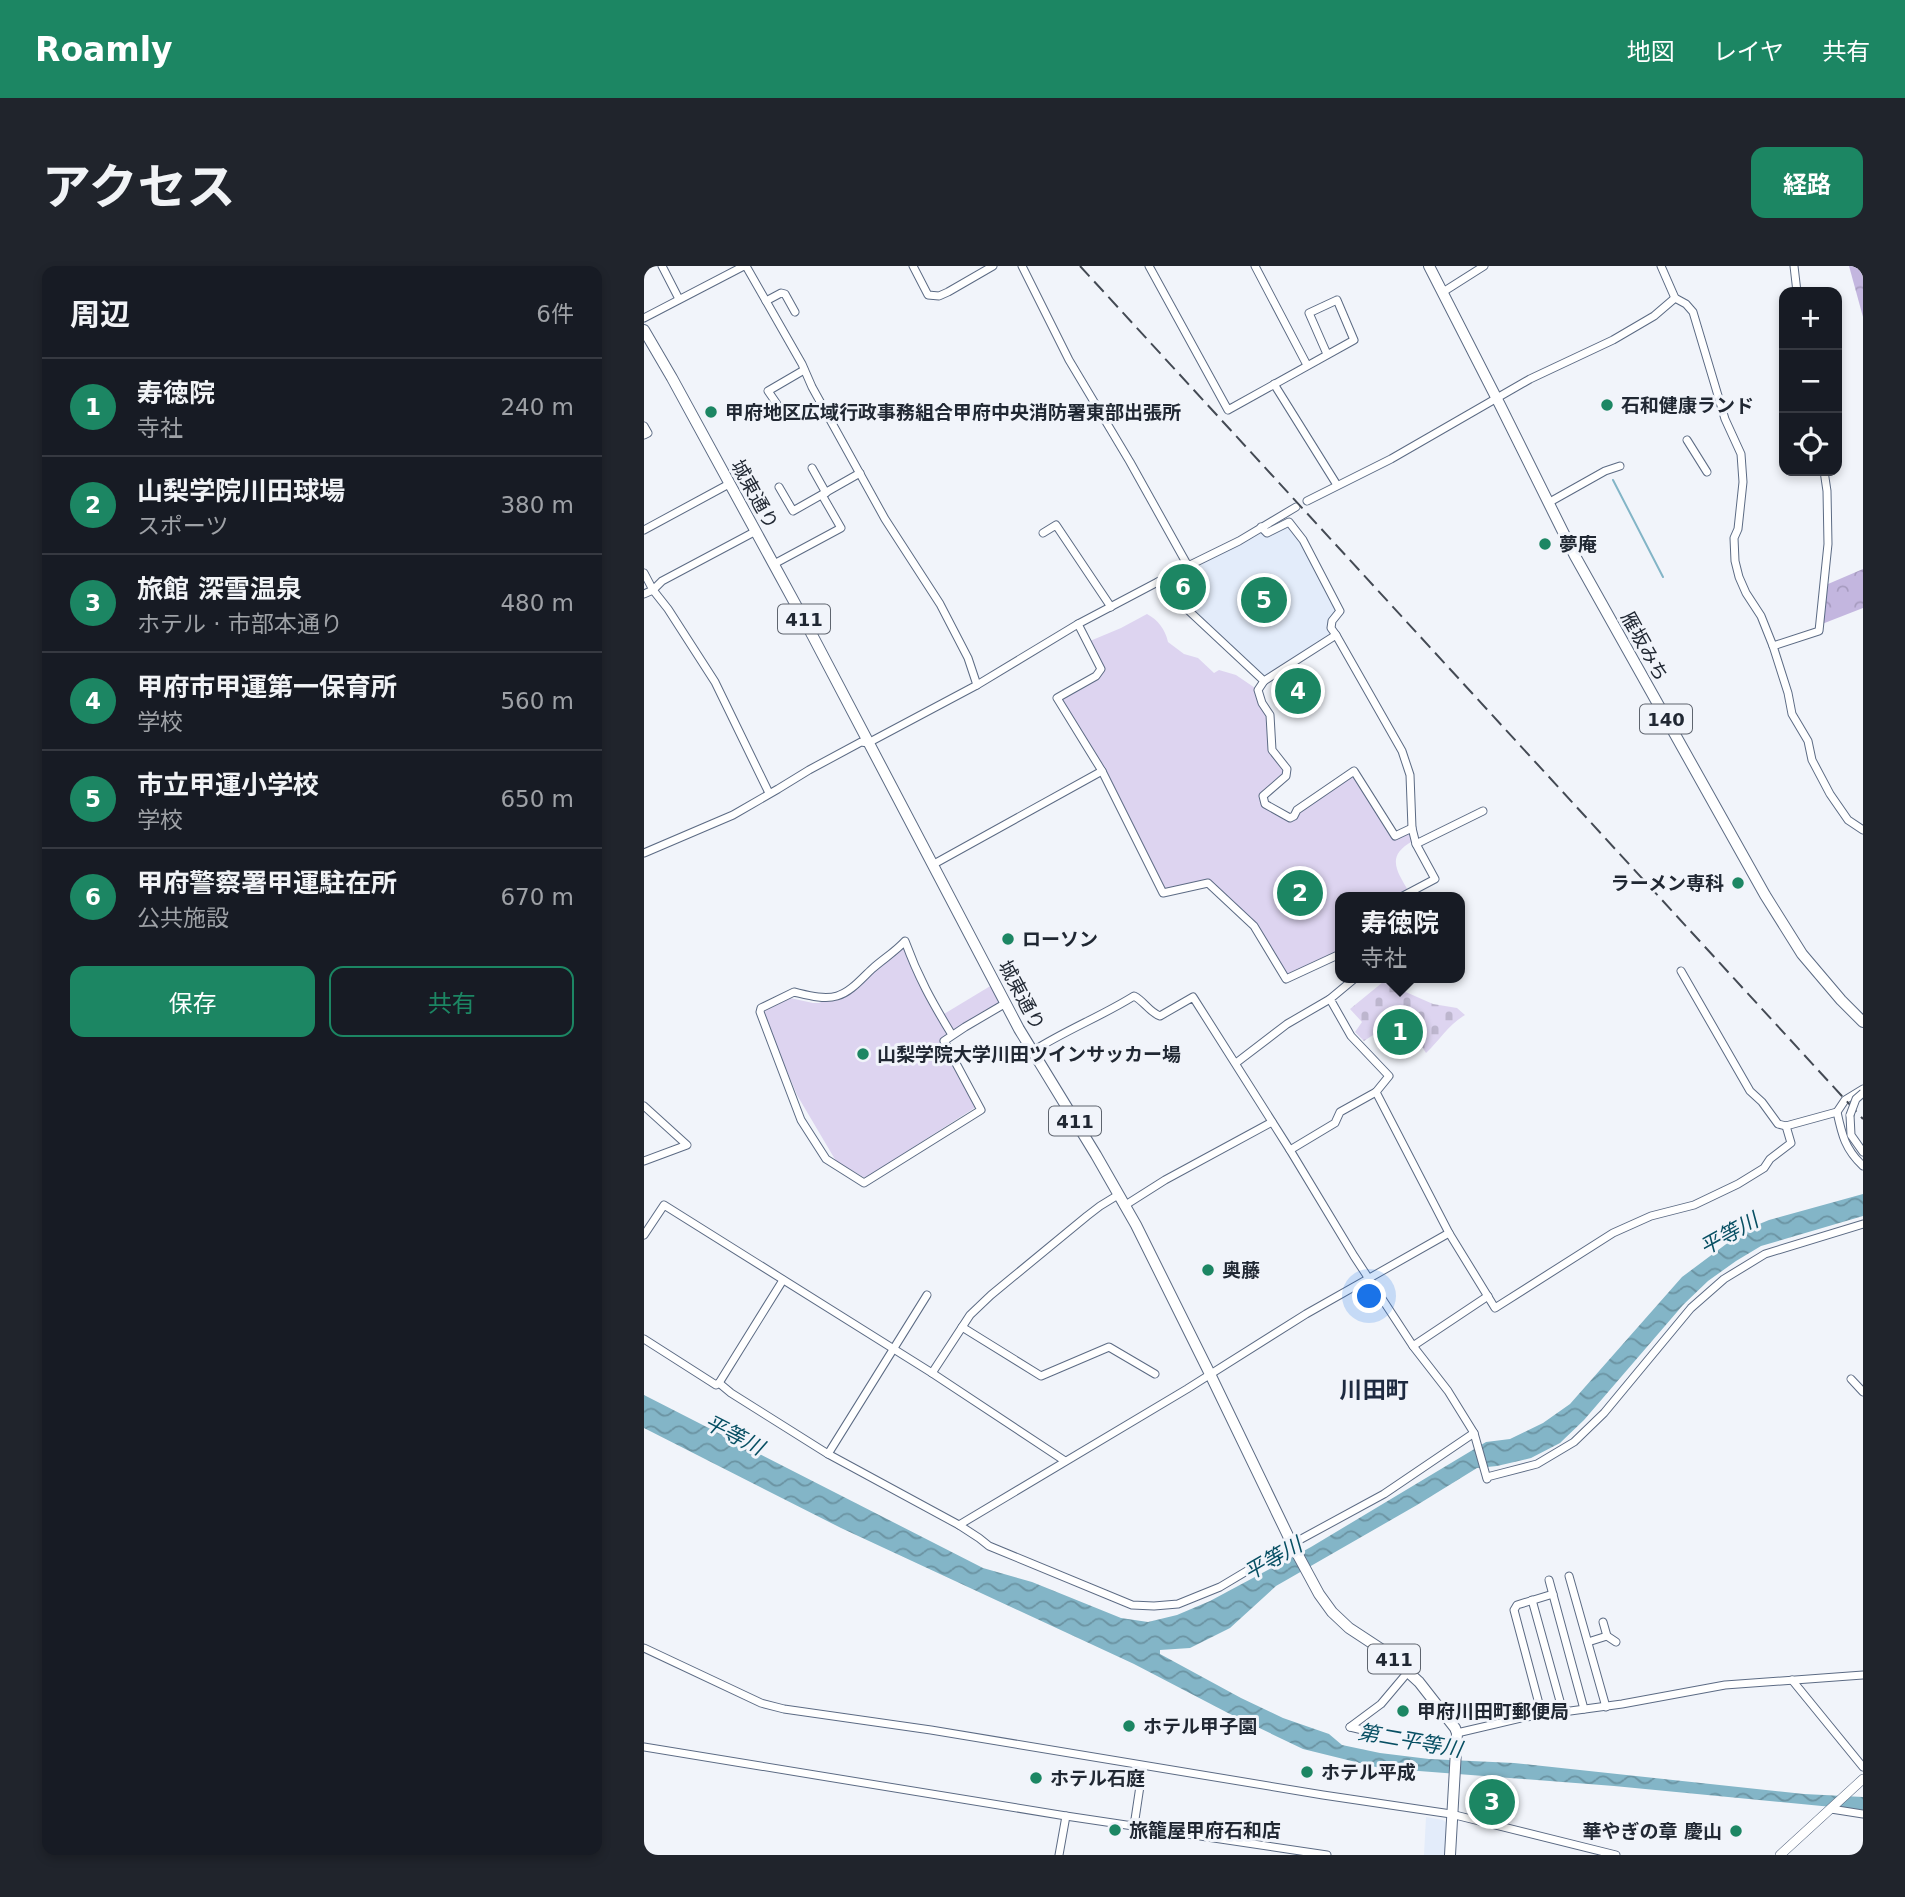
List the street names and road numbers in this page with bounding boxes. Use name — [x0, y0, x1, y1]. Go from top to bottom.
street label: 城東通り — [727, 455, 783, 533]
road number: 411 — [778, 604, 830, 634]
street label: 雁坂みち — [1617, 607, 1673, 685]
road number: 140 — [1640, 704, 1692, 733]
street label: 城東通り — [994, 956, 1050, 1034]
road number: 411 — [1049, 1106, 1101, 1136]
road number: 411 — [1368, 1644, 1420, 1674]

